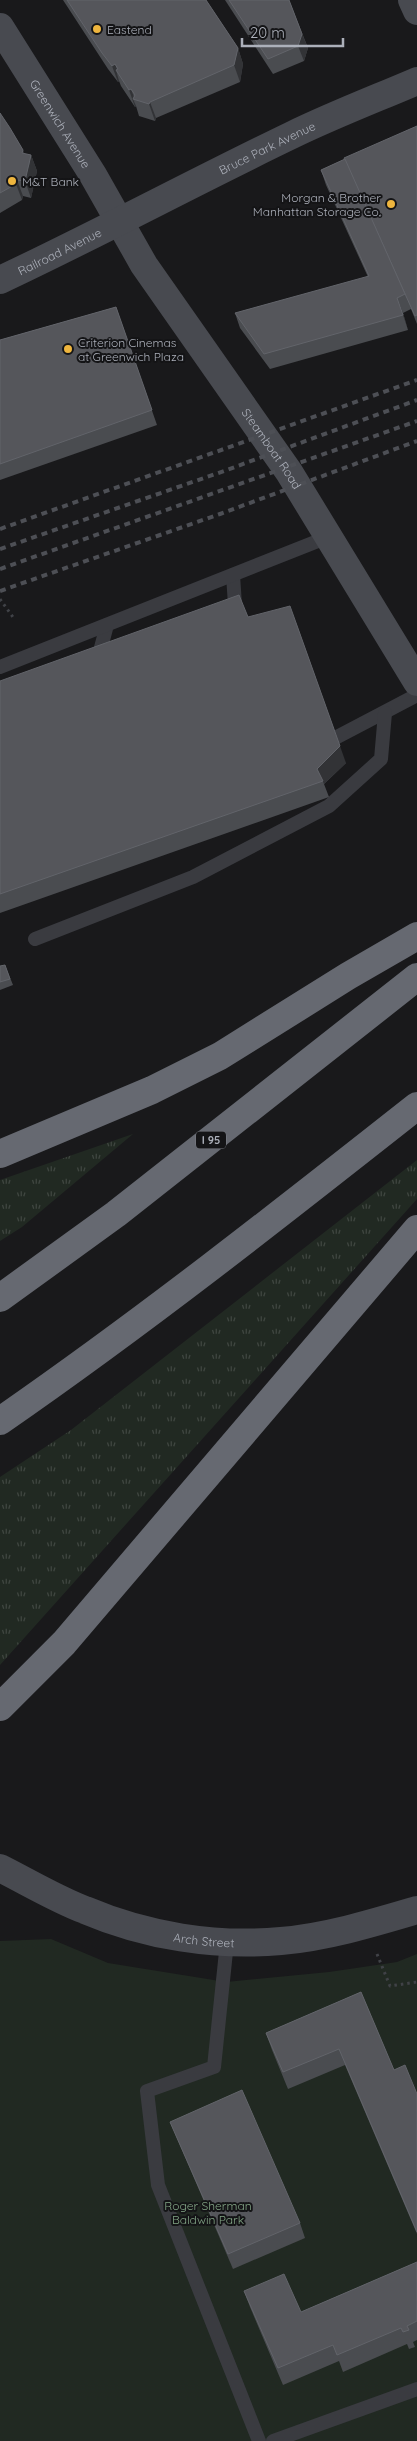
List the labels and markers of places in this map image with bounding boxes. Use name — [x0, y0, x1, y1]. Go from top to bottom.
place label: Eastend — [107, 22, 152, 37]
marker: Eastend — [91, 23, 103, 35]
place label: M&T Bank — [22, 174, 79, 189]
marker: M&T Bank — [6, 175, 18, 187]
place label: Morgan & Brother Manhattan Storage Co. — [253, 190, 381, 219]
marker: Morgan & Brother Manhattan Storage Co. — [385, 198, 397, 210]
place label: Criterion Cinemas at Greenwich Plaza — [78, 335, 184, 364]
marker: Criterion Cinemas at Greenwich Plaza — [62, 343, 74, 355]

